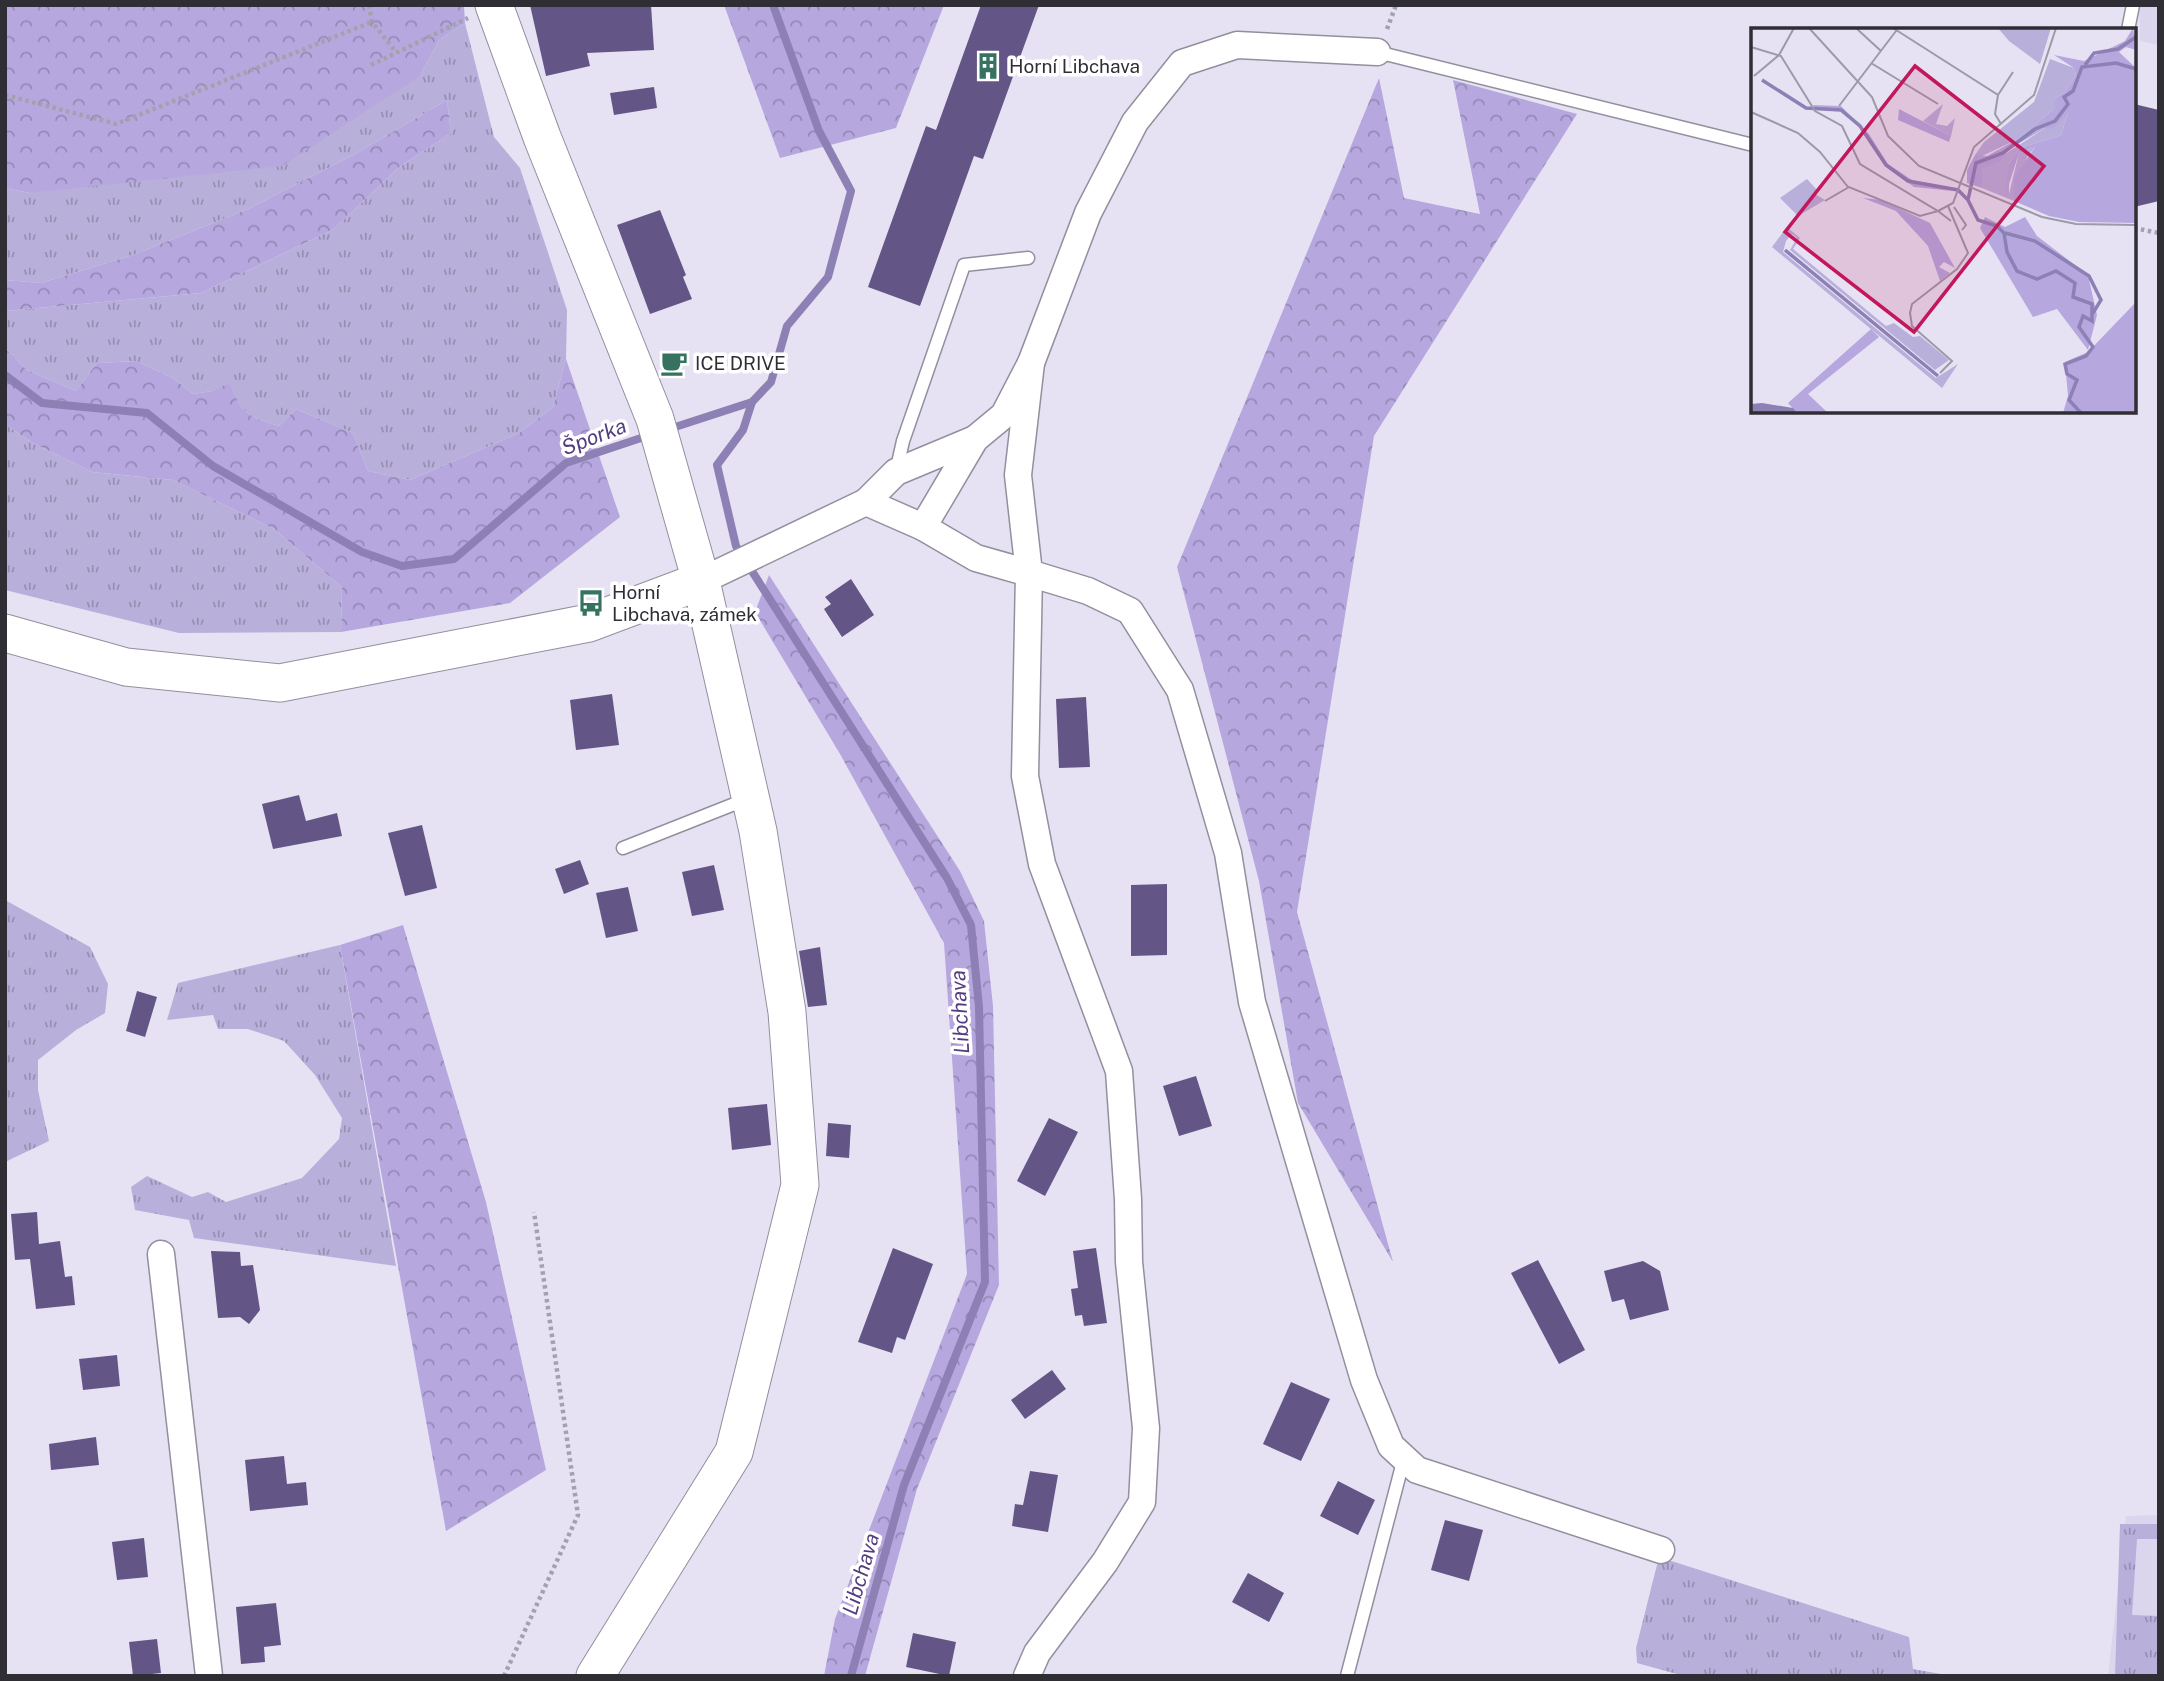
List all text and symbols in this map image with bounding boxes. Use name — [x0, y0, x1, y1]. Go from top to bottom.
inset map — [1751, 28, 2136, 413]
building icon: Horní Libchava — [973, 51, 1003, 81]
place label: Horní Libchava — [1009, 55, 1140, 77]
cafe icon: ICE DRIVE — [659, 348, 689, 378]
place label: ICE DRIVE — [695, 352, 786, 374]
water label: Šporka — [558, 413, 630, 460]
place label: Horní Libchava, zámek — [612, 581, 757, 625]
bus stop icon: Horní Libchava, zámek — [576, 588, 606, 618]
water label: Libchava — [945, 970, 974, 1054]
water label: Libchava — [837, 1530, 884, 1618]

